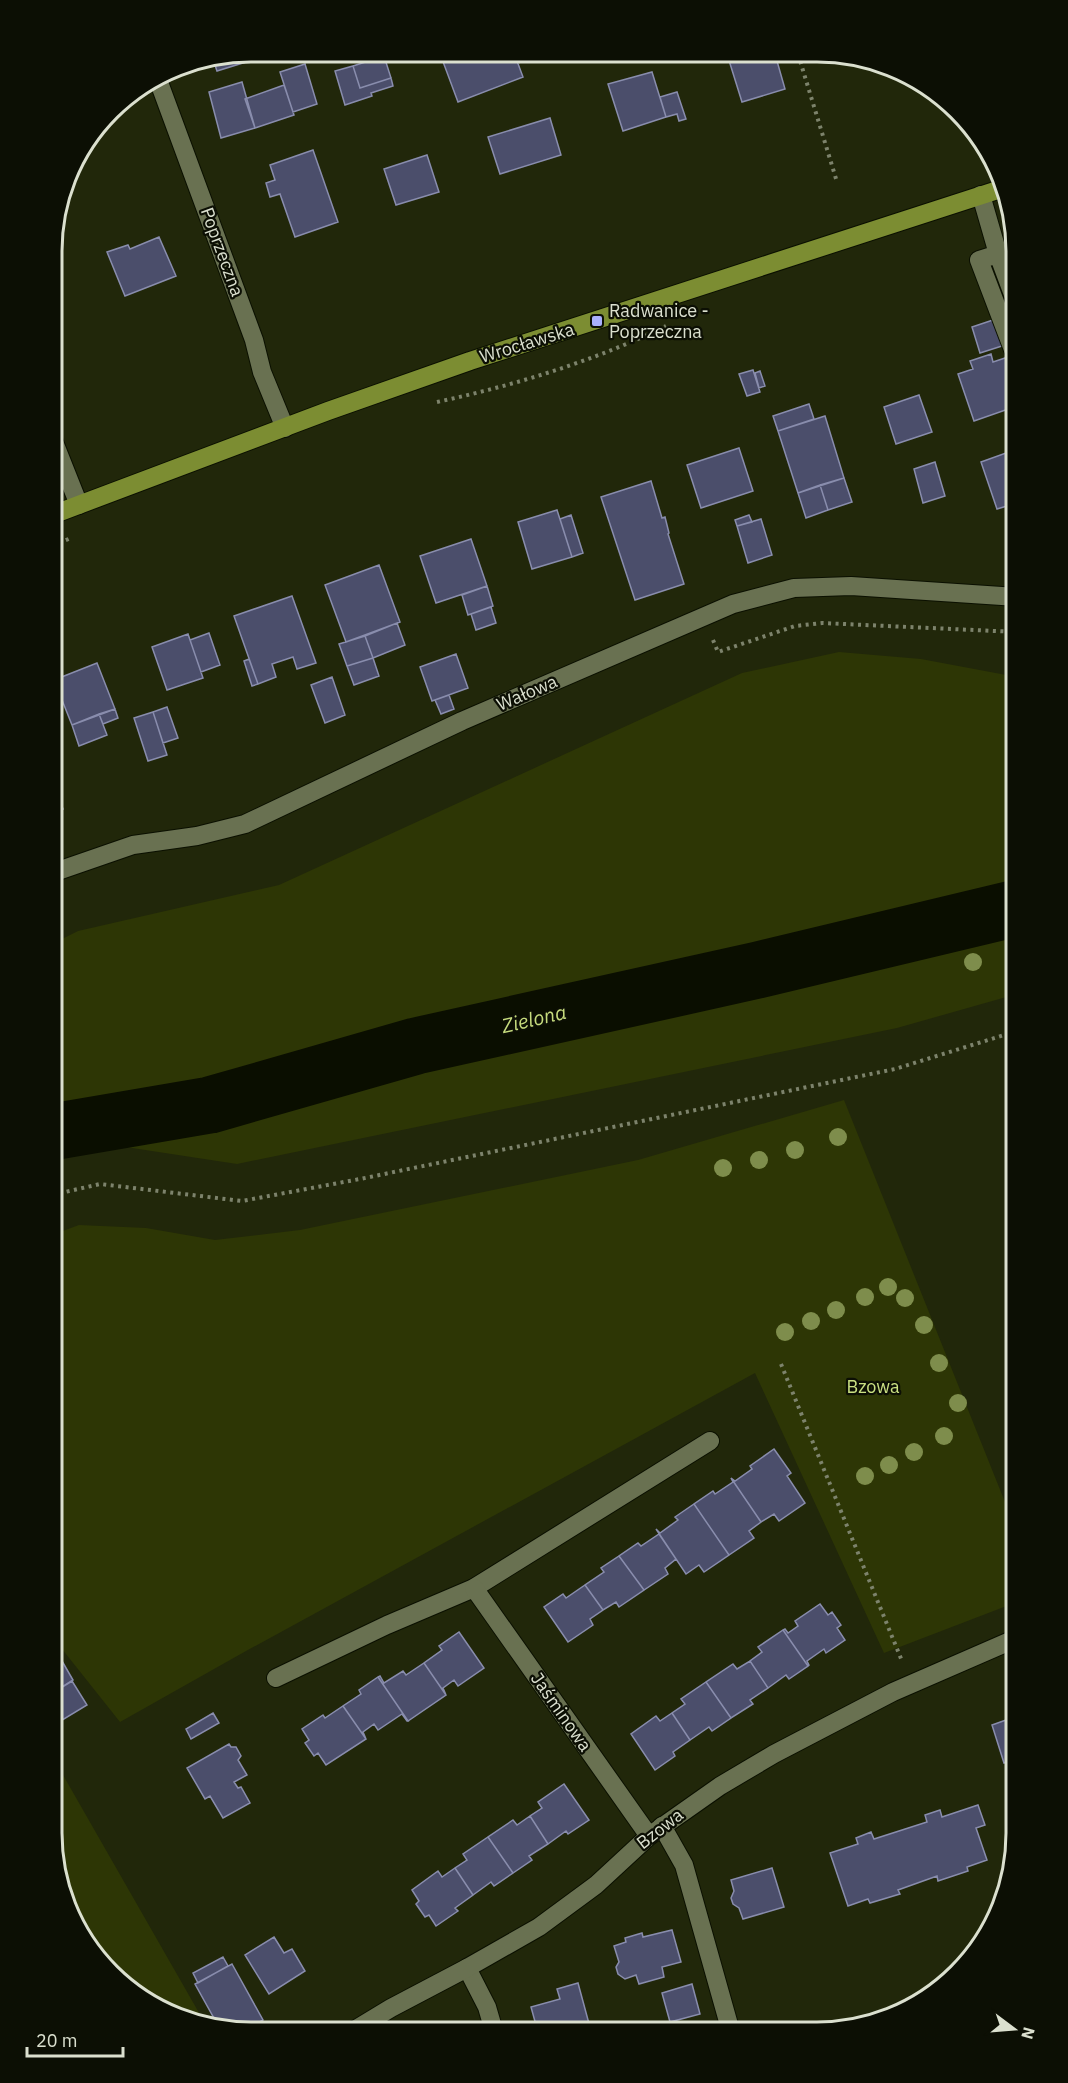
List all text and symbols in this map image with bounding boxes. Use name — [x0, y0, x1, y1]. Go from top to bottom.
street label: Poprzeczna — [196, 204, 249, 300]
place label: Radwanice - Poprzeczna — [609, 299, 709, 343]
marker: Radwanice - Poprzeczna — [590, 314, 604, 328]
street label: Wrocławska — [477, 317, 577, 368]
street label: Wałowa — [493, 669, 561, 716]
water label: Zielona — [498, 998, 569, 1039]
park label: Bzowa — [846, 1375, 900, 1398]
street label: Jaśminowa — [526, 1668, 597, 1756]
street label: Bzowa — [632, 1803, 688, 1854]
north arrow — [984, 1999, 1044, 2059]
scale bar — [27, 2020, 123, 2058]
text: N — [1017, 2025, 1040, 2041]
text: 20 m — [36, 2029, 78, 2052]

